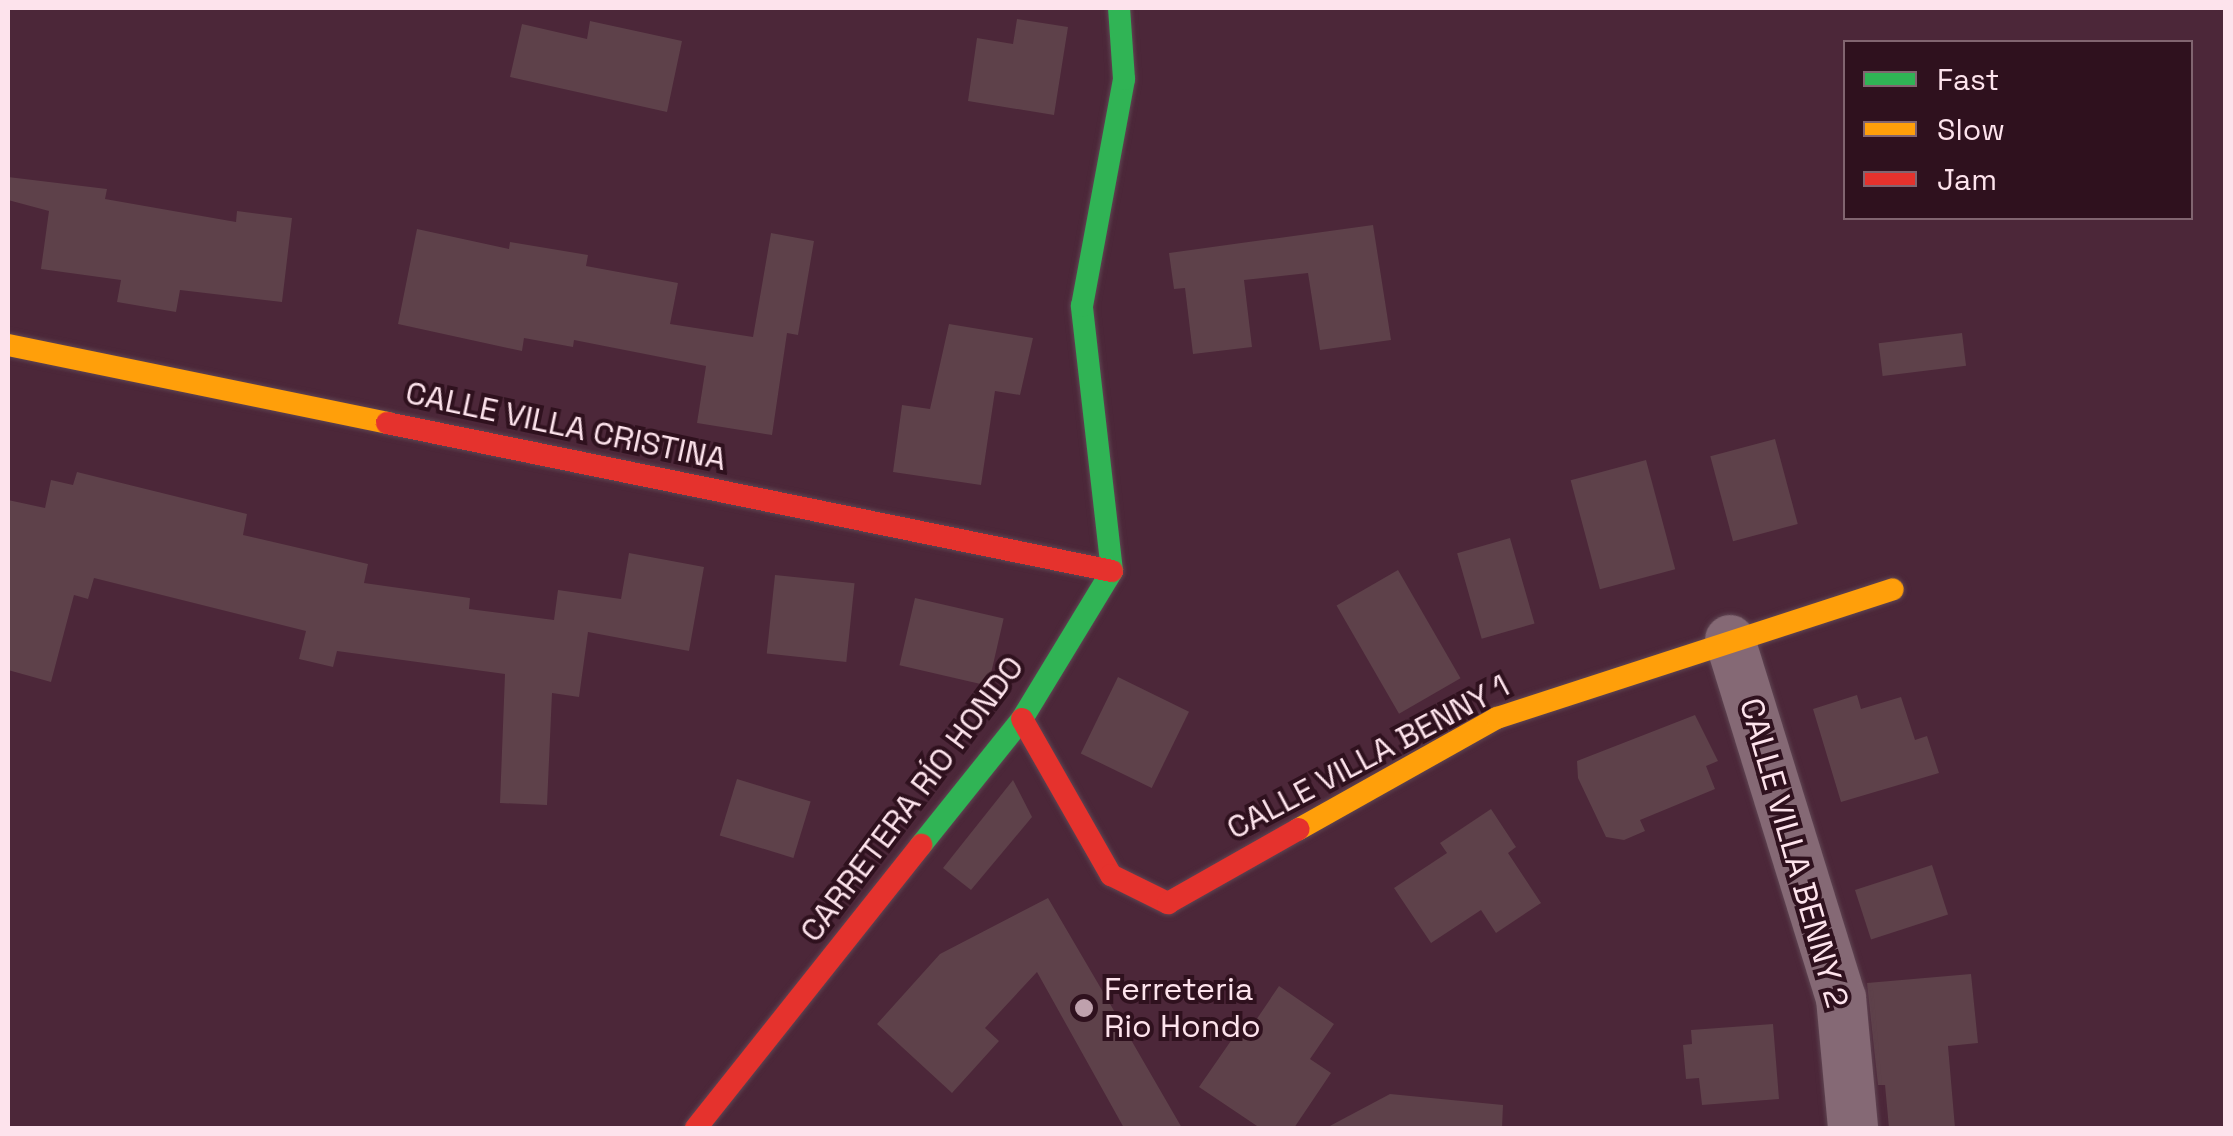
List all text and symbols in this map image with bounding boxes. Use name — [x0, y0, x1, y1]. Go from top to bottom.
legend — [1843, 40, 2193, 220]
text: Fast — [1937, 60, 1999, 99]
text: Slow — [1937, 110, 2005, 149]
text: Jam — [1937, 160, 1997, 199]
street label: CALLE VILLA CRISTINA — [402, 373, 730, 479]
street label: CARRETERA RÍO HONDO — [792, 648, 1032, 950]
street label: CALLE VILLA BENNY 1 — [1220, 666, 1516, 848]
street label: CALLE VILLA BENNY 2 — [1731, 693, 1857, 1013]
place label: Ferreteria Rio Hondo — [1104, 971, 1261, 1046]
marker: Ferreteria Rio Hondo — [1073, 997, 1095, 1019]

